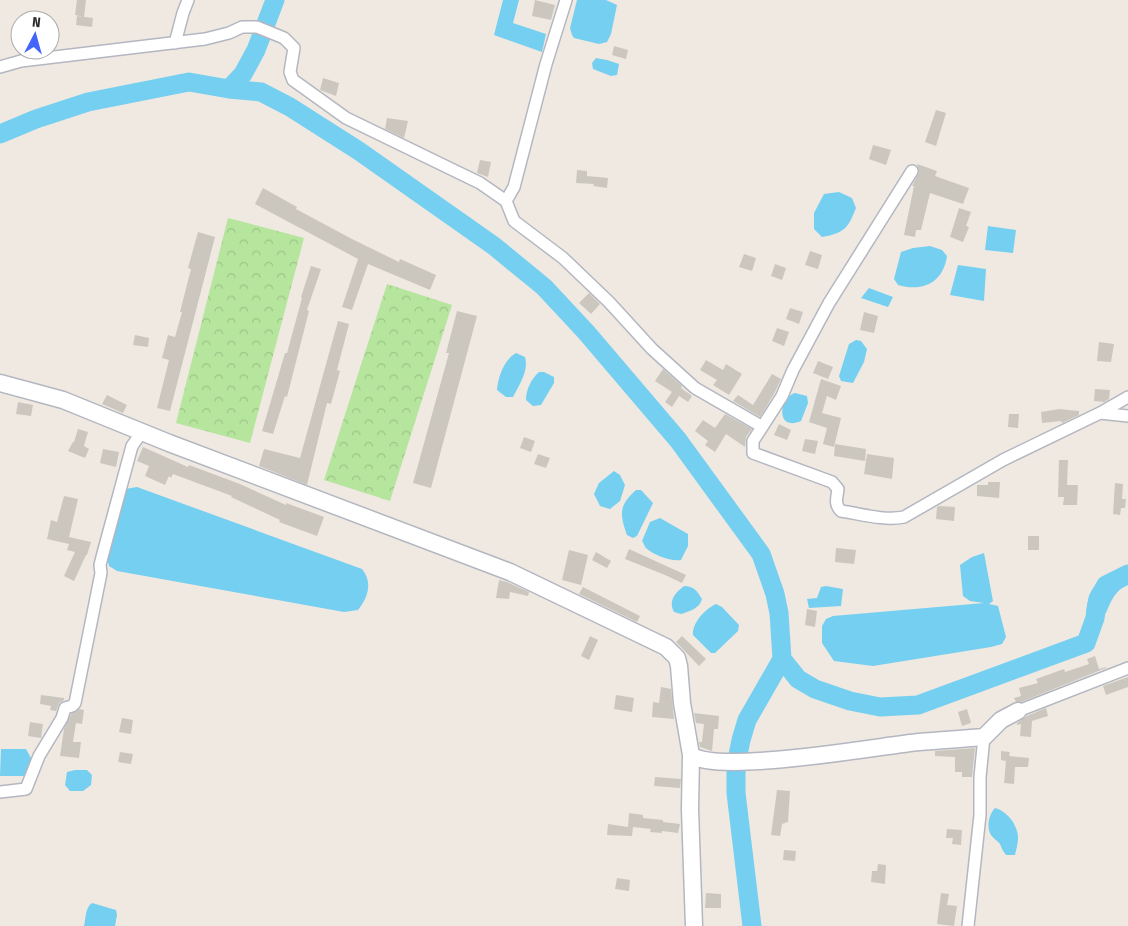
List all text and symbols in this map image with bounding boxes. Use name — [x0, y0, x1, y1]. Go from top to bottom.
north arrow — [10, 10, 60, 60]
text: N — [31, 14, 41, 31]

